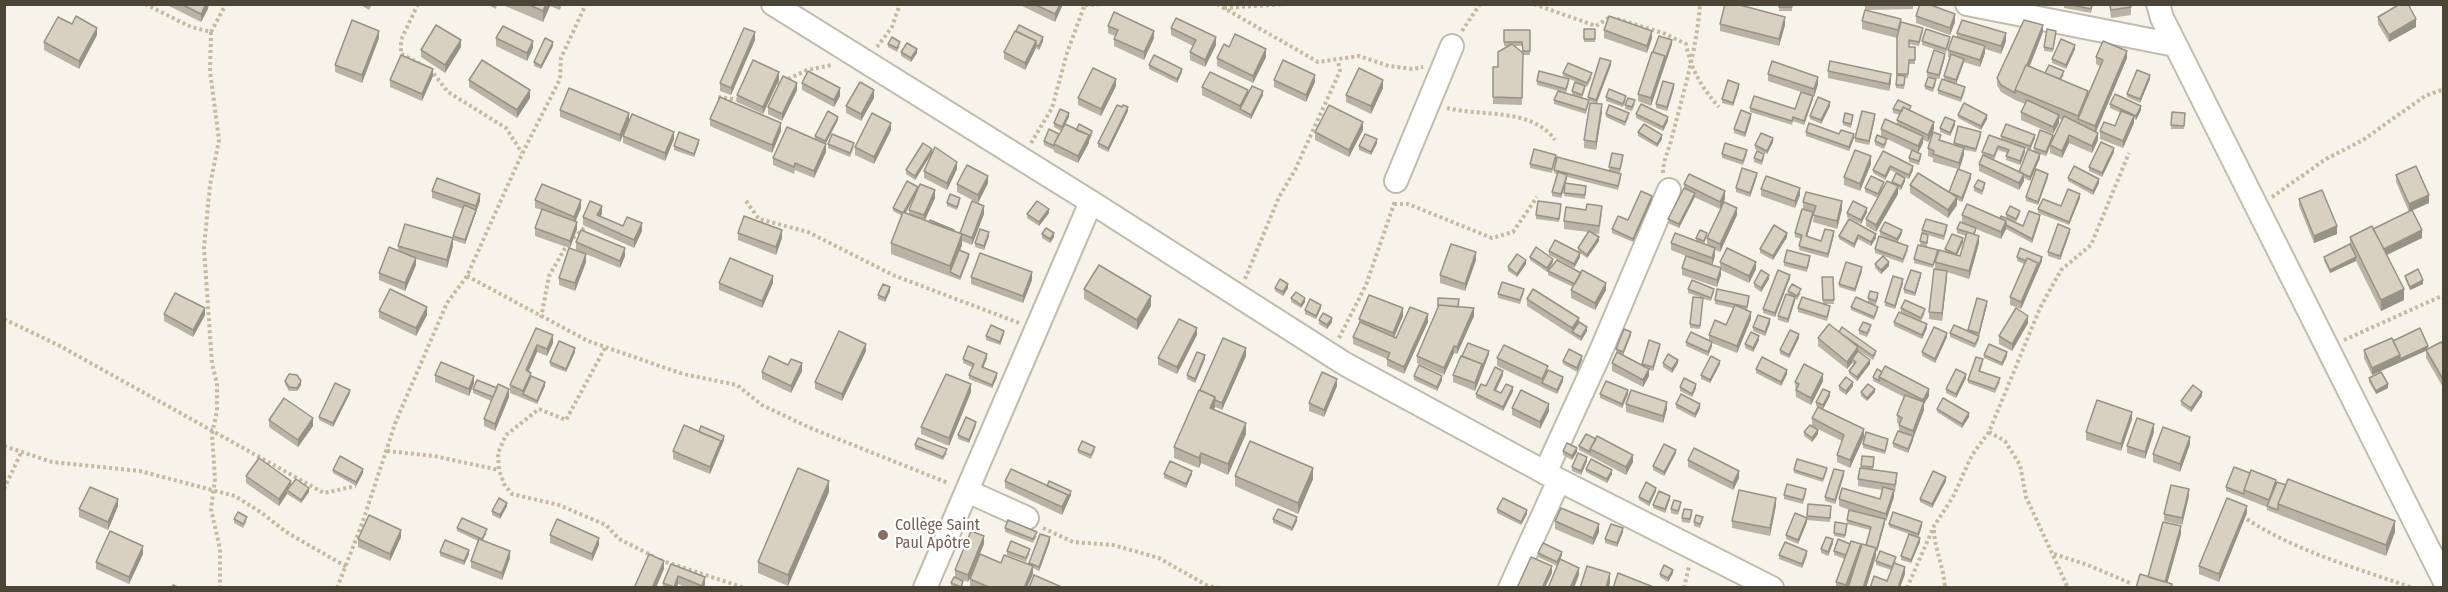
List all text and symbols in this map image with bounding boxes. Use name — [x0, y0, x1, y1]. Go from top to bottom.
place label: Collège Saint Paul Apôtre — [895, 516, 980, 554]
marker: Collège Saint Paul Apôtre — [876, 528, 890, 542]

